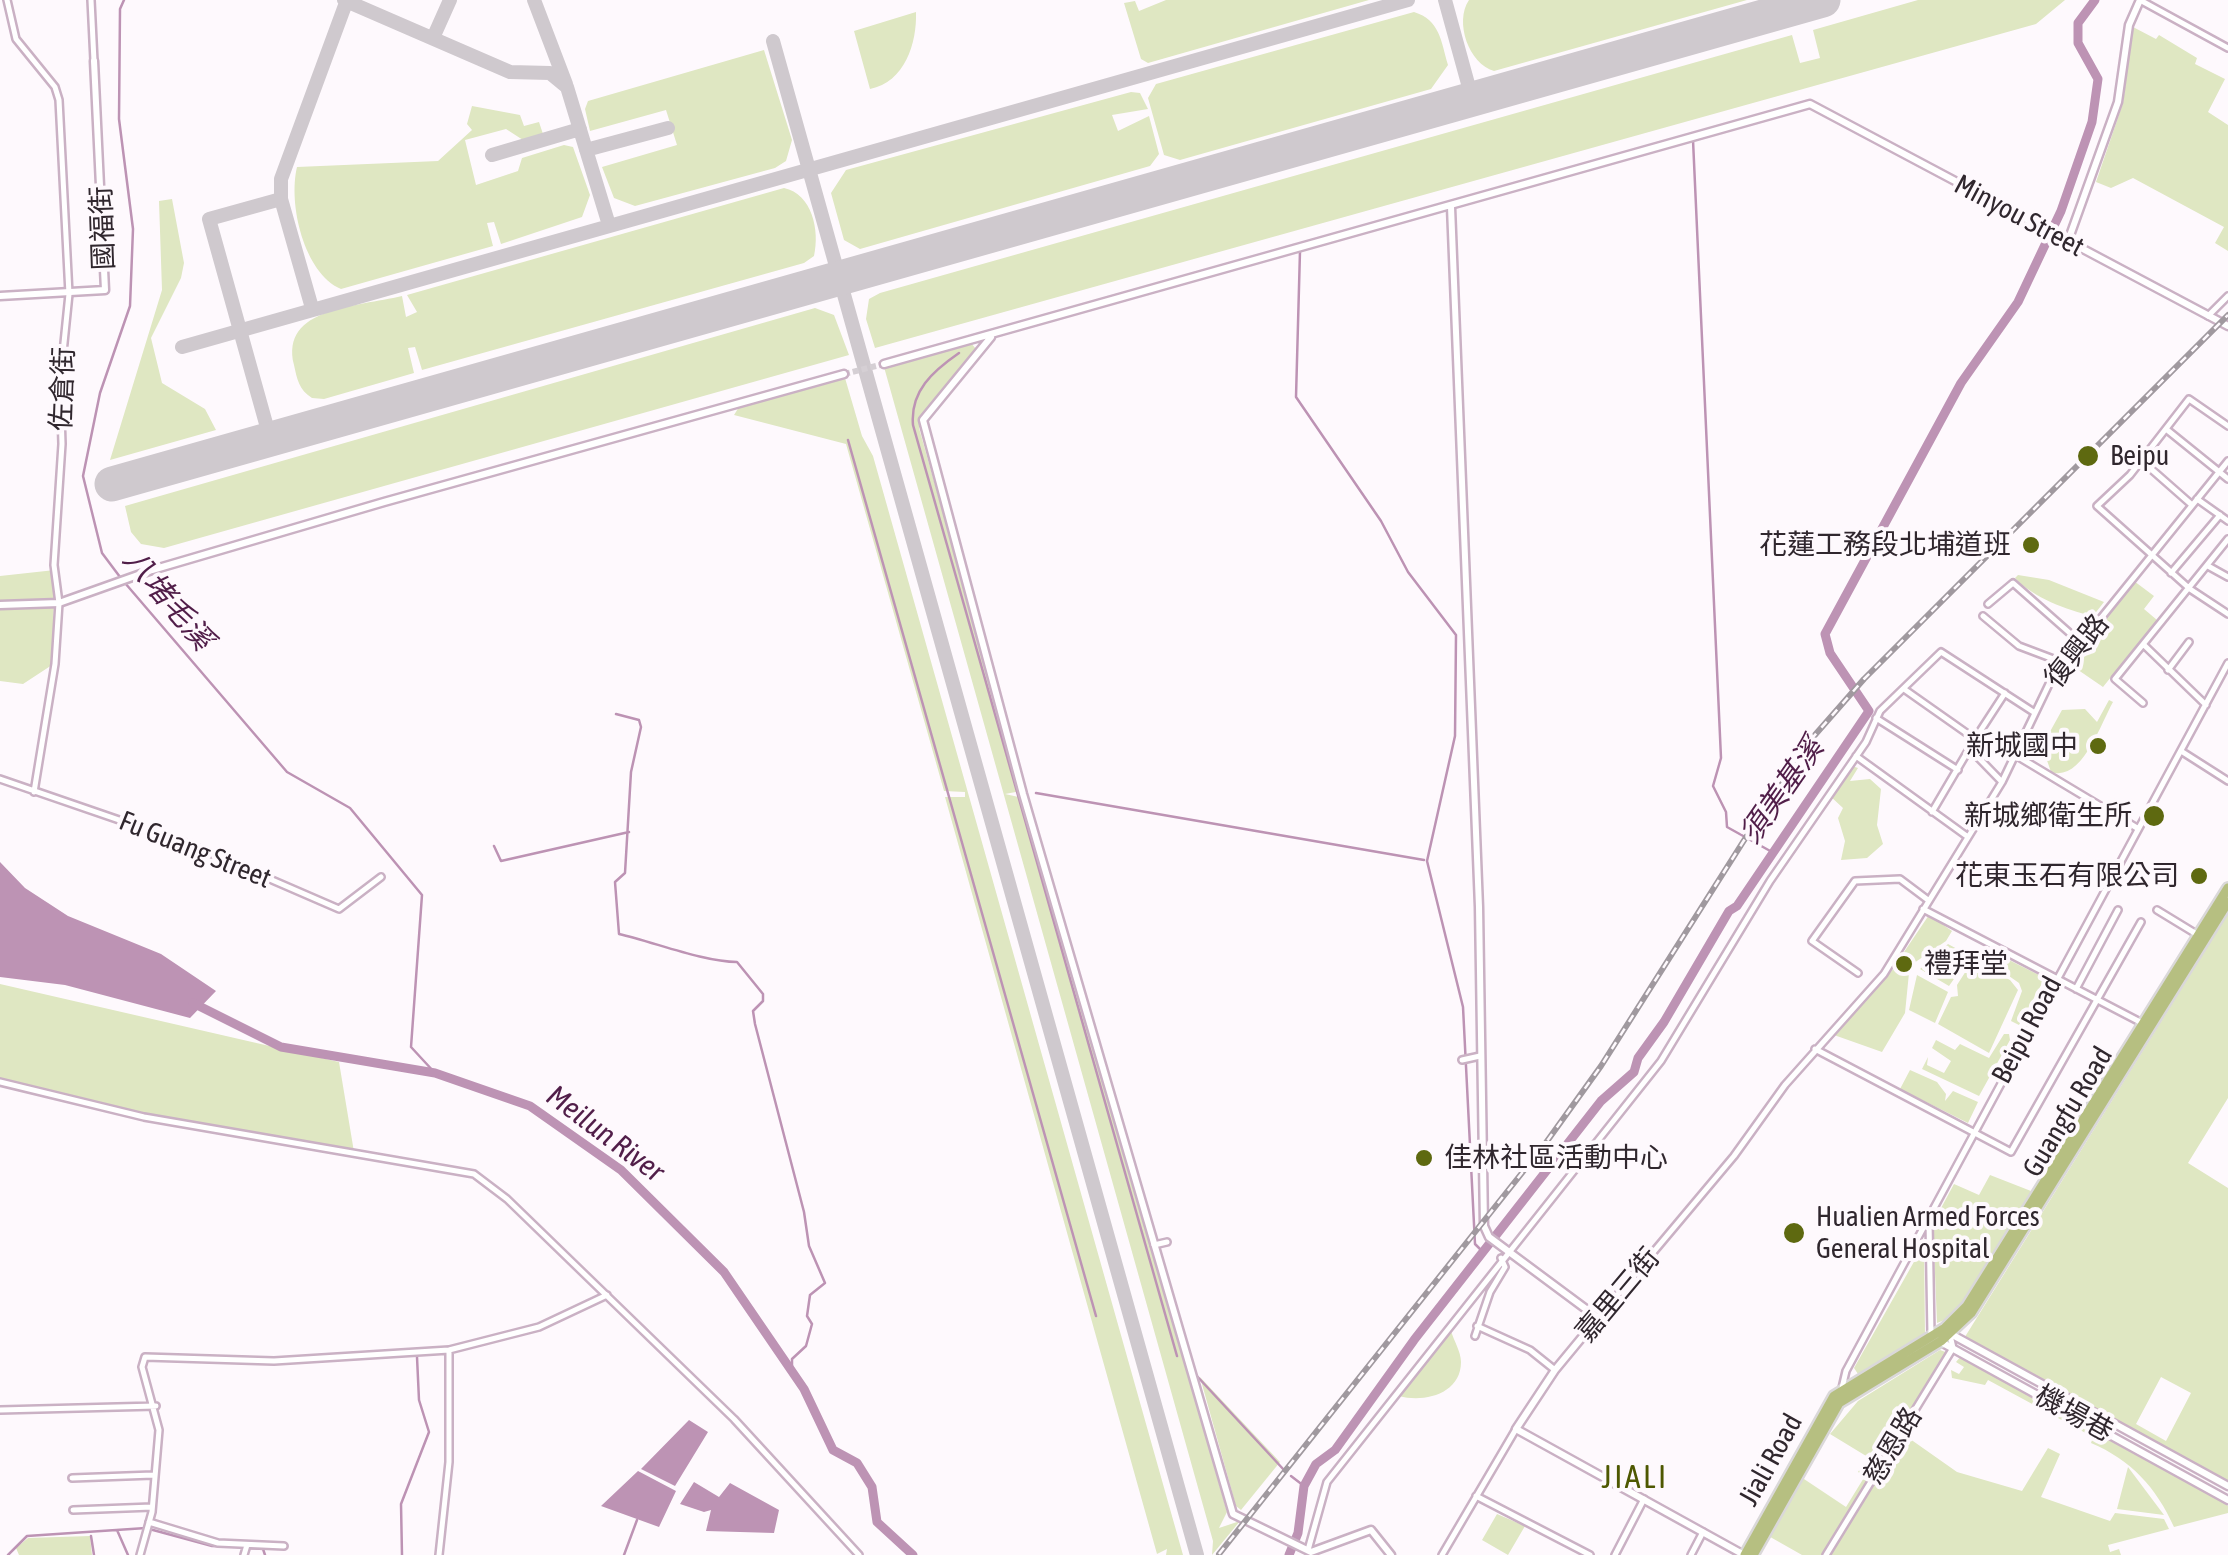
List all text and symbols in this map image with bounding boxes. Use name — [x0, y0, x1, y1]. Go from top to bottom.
street label: Minyou Street — [1948, 168, 2090, 264]
street label: 國福街 — [85, 185, 121, 271]
street label: 佐倉街 — [45, 346, 81, 432]
place label: Beipu — [2110, 439, 2169, 473]
marker: Beipu — [2075, 443, 2101, 469]
place label: 花蓮工務段北埔道班 — [1759, 528, 2011, 562]
marker: 花蓮工務段北埔道班 — [2020, 534, 2042, 556]
water label: 八堵毛溪 — [116, 542, 220, 658]
street label: 復興路 — [2038, 608, 2116, 694]
place label: 新城國中 — [1966, 729, 2078, 763]
water label: 須美基溪 — [1733, 732, 1831, 850]
marker: 新城國中 — [2087, 735, 2109, 757]
place label: 新城鄉衛生所 — [1964, 799, 2132, 833]
marker: 新城鄉衛生所 — [2141, 803, 2167, 829]
street label: Fu Guang Street — [114, 804, 276, 896]
place label: 花東玉石有限公司 — [1955, 859, 2179, 893]
marker: 花東玉石有限公司 — [2188, 865, 2210, 887]
place label: 禮拜堂 — [1924, 947, 2008, 981]
marker: 禮拜堂 — [1893, 953, 1915, 975]
street label: Beipu Road — [1985, 971, 2069, 1089]
street label: Guangfu Road — [2016, 1041, 2120, 1183]
water label: Meilun River — [539, 1078, 671, 1190]
place label: 佳林社區活動中心 — [1444, 1141, 1668, 1175]
marker: 佳林社區活動中心 — [1413, 1147, 1435, 1169]
place label: Hualien Armed Forces General Hospital — [1816, 1200, 2040, 1266]
marker: Hualien Armed Forces General Hospital — [1781, 1220, 1807, 1246]
street label: 嘉里三街 — [1569, 1241, 1667, 1349]
street label: 機場巷 — [2029, 1379, 2119, 1449]
street label: 慈恩路 — [1857, 1401, 1929, 1491]
street label: Jiali Road — [1732, 1408, 1810, 1512]
district label: JIALI — [1601, 1459, 1669, 1497]

